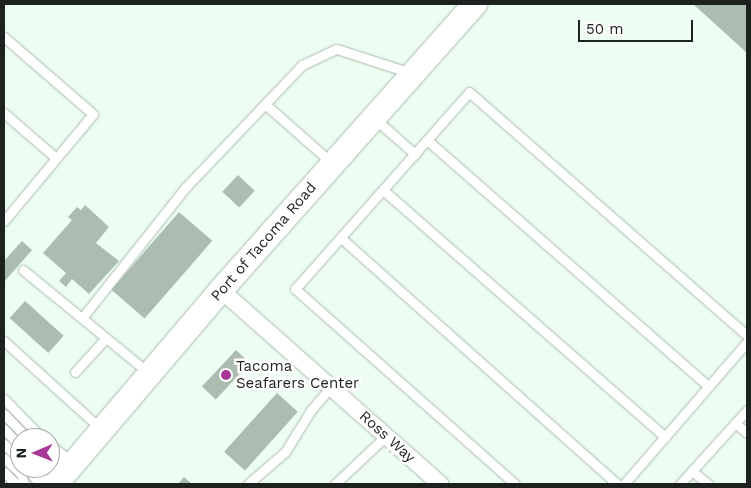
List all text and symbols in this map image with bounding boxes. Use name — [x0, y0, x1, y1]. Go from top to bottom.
scale bar — [581, 10, 696, 42]
text: 50 m — [586, 20, 623, 38]
street label: Port of Tacoma Road — [207, 178, 321, 306]
place label: Tacoma Seafarers Center — [236, 357, 359, 392]
marker: Tacoma Seafarers Center — [220, 369, 232, 381]
street label: Ross Way — [355, 407, 419, 467]
north arrow — [10, 428, 60, 478]
text: N — [13, 448, 29, 459]

